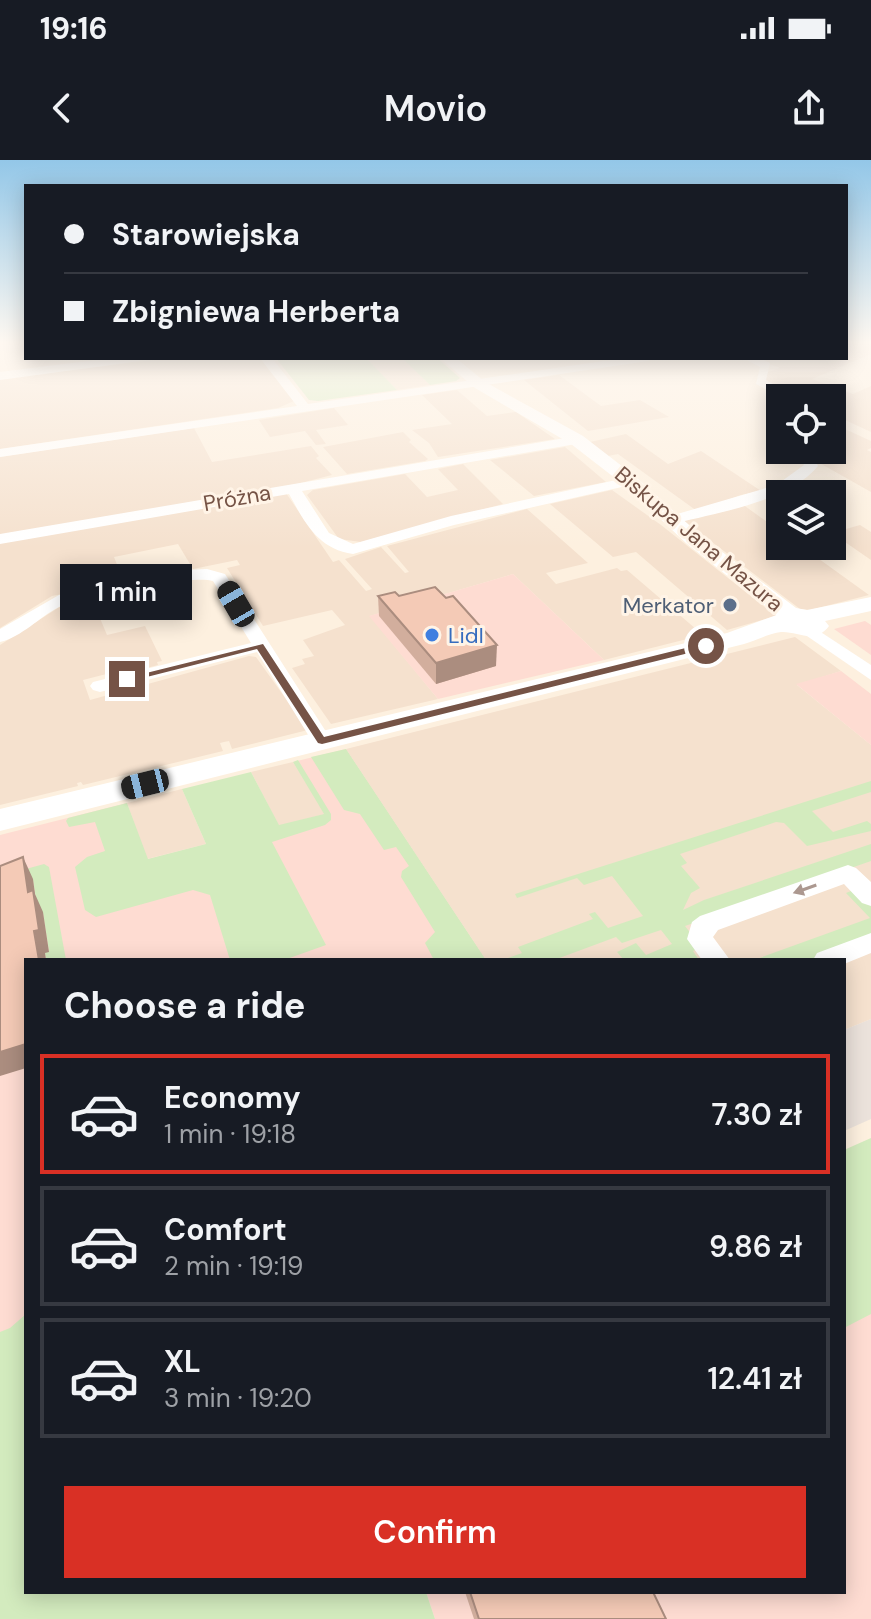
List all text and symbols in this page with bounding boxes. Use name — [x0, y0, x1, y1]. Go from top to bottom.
text: 19:16 — [40, 9, 108, 48]
text: Movio — [384, 85, 487, 132]
icon: back — [40, 86, 84, 130]
icon: share — [787, 86, 831, 130]
text: Starowiejska — [112, 215, 300, 254]
text: Zbigniewa Herberta — [112, 292, 400, 331]
map controls — [766, 384, 846, 560]
button: locate — [766, 384, 846, 464]
street label: Biskupa Jana Mazura — [609, 460, 789, 618]
street label: Próżna — [201, 478, 273, 518]
button: layers — [766, 480, 846, 560]
callout: 1 min — [61, 563, 193, 619]
text: 1 min — [95, 575, 157, 609]
car — [214, 577, 258, 631]
place label: Merkator — [623, 591, 714, 620]
marker: Merkator — [721, 596, 739, 614]
place label: Lidl — [448, 621, 484, 650]
marker: Lidl — [423, 626, 441, 644]
route start — [688, 628, 724, 664]
route end — [109, 661, 145, 697]
car — [119, 767, 171, 801]
one-way arrow — [792, 884, 816, 896]
text: Choose a ride — [64, 982, 305, 1029]
icon: car — [68, 1078, 140, 1150]
text: Economy — [164, 1078, 301, 1117]
text: 7.30 zł — [712, 1095, 802, 1134]
text: 1 min · 19:18 — [164, 1117, 296, 1151]
icon: car — [68, 1210, 140, 1282]
text: Comfort — [164, 1210, 287, 1249]
text: 9.86 zł — [709, 1227, 802, 1266]
text: 2 min · 19:19 — [164, 1249, 303, 1283]
icon: car — [68, 1342, 140, 1414]
text: XL — [164, 1342, 201, 1381]
text: 12.41 zł — [707, 1359, 802, 1398]
text: 3 min · 19:20 — [164, 1381, 312, 1415]
button: Confirm — [64, 1486, 806, 1578]

